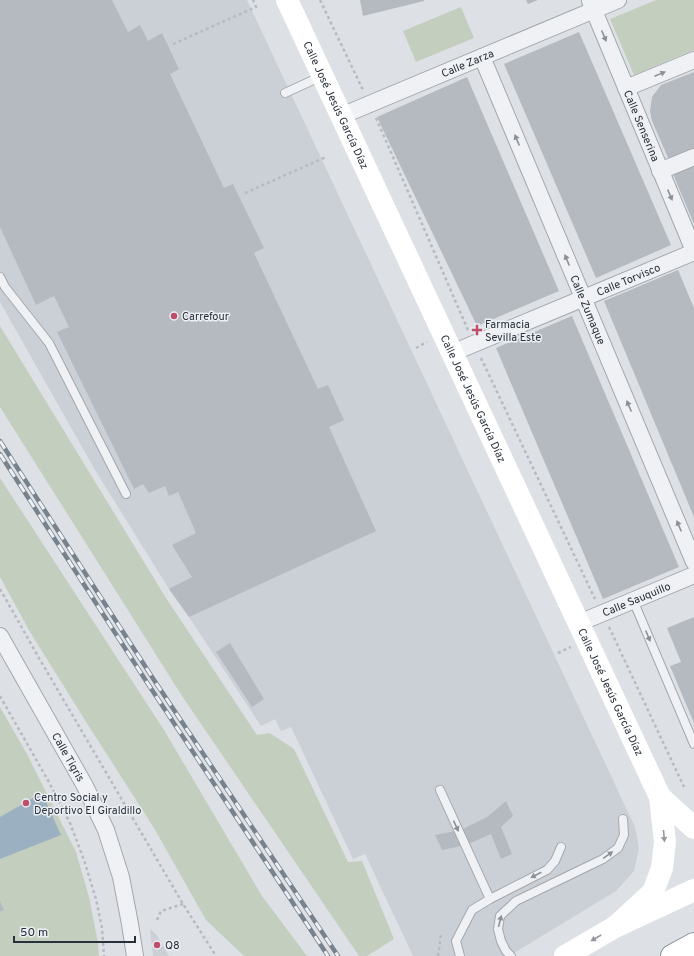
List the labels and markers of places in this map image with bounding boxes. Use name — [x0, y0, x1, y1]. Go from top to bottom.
place label: Carrefour — [182, 310, 230, 324]
marker: Carrefour — [169, 311, 179, 321]
place label: Farmacia Sevilla Este — [485, 318, 541, 345]
marker: Farmacia Sevilla Este — [472, 325, 482, 335]
place label: Centro Social y Deportivo El Giraldillo — [34, 791, 141, 818]
marker: Centro Social y Deportivo El Giraldillo — [21, 798, 31, 808]
place label: Q8 — [165, 939, 180, 953]
marker: Q8 — [152, 940, 162, 950]

